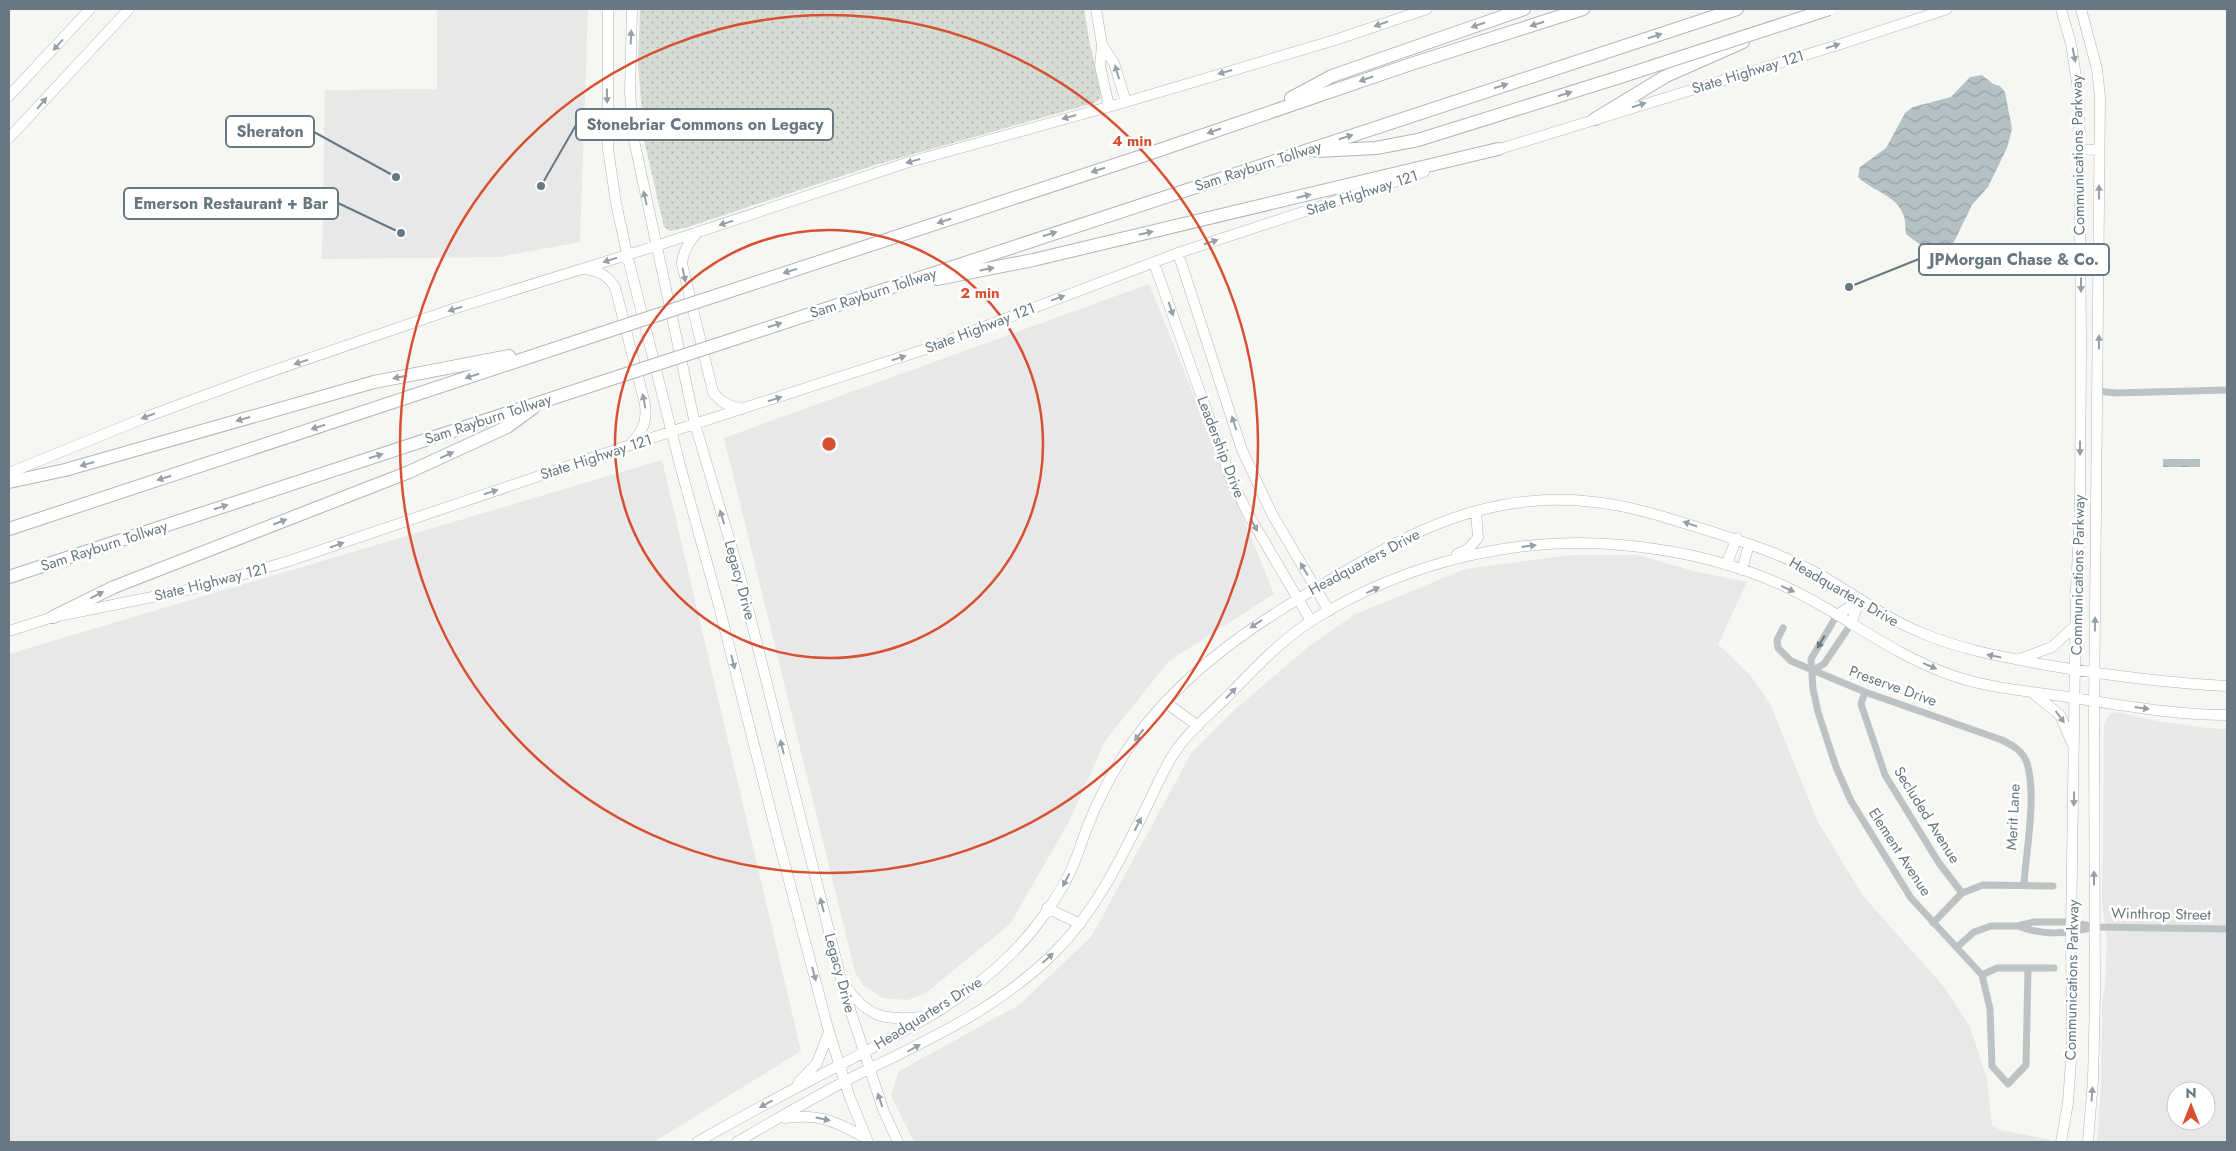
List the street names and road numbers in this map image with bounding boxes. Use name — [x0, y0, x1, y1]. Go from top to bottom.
street label: State Highway 121 — [1689, 44, 1807, 100]
street label: Communications Parkway — [2066, 74, 2090, 236]
street label: Sam Rayburn Tollway — [1192, 135, 1325, 197]
street label: State Highway 121 — [1303, 165, 1421, 221]
street label: Sam Rayburn Tollway — [807, 262, 940, 324]
street label: State Highway 121 — [922, 297, 1038, 359]
street label: Sam Rayburn Tollway — [422, 388, 555, 450]
street label: Leadership Drive — [1191, 393, 1251, 501]
street label: State Highway 121 — [537, 429, 655, 485]
street label: Communications Parkway — [2066, 494, 2090, 656]
street label: Sam Rayburn Tollway — [38, 515, 171, 577]
street label: Headquarters Drive — [1304, 523, 1424, 601]
street label: Legacy Drive — [719, 538, 761, 623]
street label: Headquarters Drive — [1785, 552, 1903, 633]
street label: State Highway 121 — [152, 557, 270, 607]
street label: Preserve Drive — [1846, 660, 1940, 712]
street label: Secluded Avenue — [1888, 762, 1966, 868]
street label: Merit Lane — [2000, 783, 2026, 851]
street label: Element Avenue — [1863, 803, 1937, 901]
street label: Communications Parkway — [2060, 899, 2084, 1061]
street label: Winthrop Street — [2111, 902, 2212, 926]
street label: Legacy Drive — [819, 931, 861, 1016]
street label: Headquarters Drive — [870, 971, 986, 1055]

